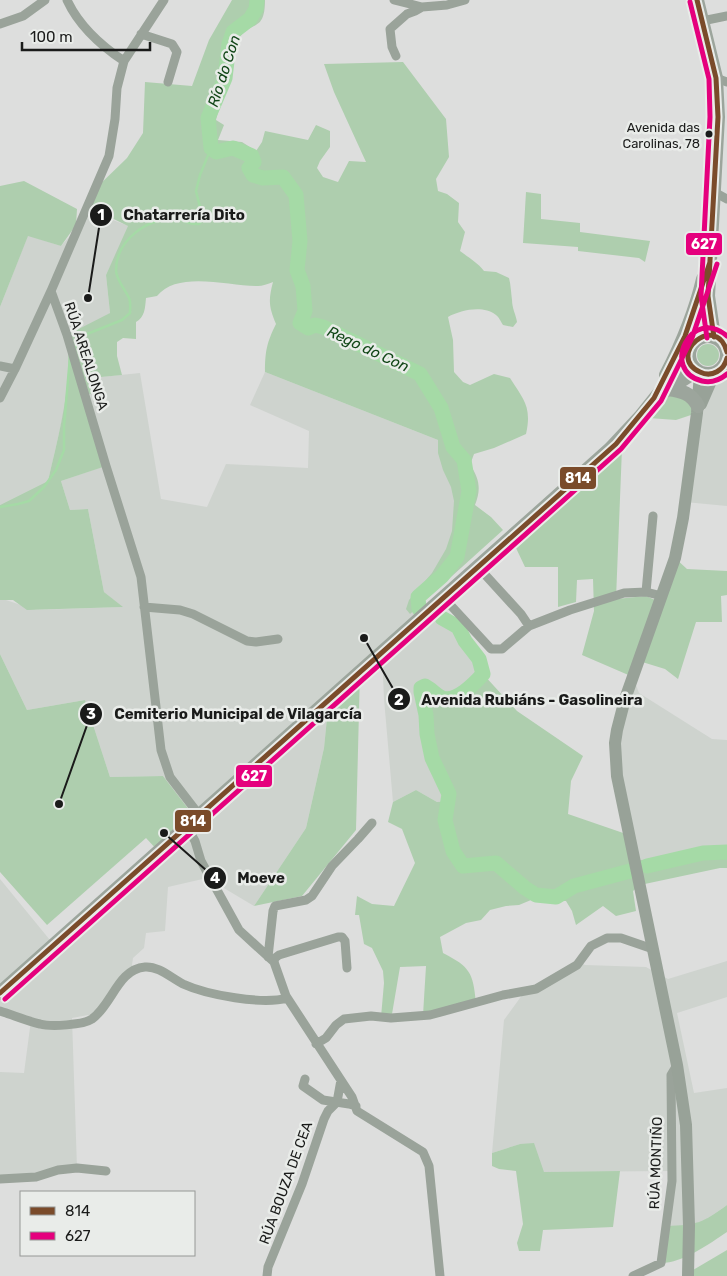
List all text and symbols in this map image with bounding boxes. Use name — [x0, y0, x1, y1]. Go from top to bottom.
scale bar — [22, 20, 150, 52]
text: 100 m — [30, 28, 72, 46]
water label: Río do Con — [204, 33, 244, 109]
place label: Avenida das Carolinas, 78 — [623, 120, 700, 151]
marker: Avenida das Carolinas, 78 — [704, 129, 714, 139]
callout: Chatarrería Dito — [88, 200, 255, 230]
text: 1 — [97, 206, 105, 224]
text: Chatarrería Dito — [123, 206, 245, 224]
line badge: 627 — [685, 232, 723, 256]
text: 627 — [691, 236, 717, 253]
street label: RÚA AREALONGA — [60, 299, 113, 413]
water label: Rego do Con — [324, 322, 412, 376]
line badge: 814 — [559, 466, 597, 490]
text: 814 — [565, 470, 591, 487]
callout: Avenida Rubiáns - Gasolineira — [386, 684, 653, 714]
text: 2 — [394, 691, 404, 709]
text: Avenida Rubiáns - Gasolineira — [421, 691, 643, 709]
callout: Cemiterio Municipal de Vilagarcía — [79, 699, 372, 729]
text: 3 — [86, 705, 96, 723]
text: Cemiterio Municipal de Vilagarcía — [114, 705, 362, 723]
line badge: 627 — [235, 764, 273, 788]
text: 627 — [241, 768, 267, 785]
line badge: 814 — [174, 809, 212, 833]
text: 814 — [180, 813, 206, 830]
callout: Moeve — [203, 863, 295, 893]
text: 4 — [210, 869, 220, 887]
text: Moeve — [237, 869, 285, 887]
street label: RÚA MONTIÑO — [645, 1116, 666, 1210]
street label: RÚA BOUZA DE CEA — [255, 1118, 316, 1247]
legend — [20, 1191, 195, 1256]
text: 814 — [65, 1202, 90, 1220]
text: 627 — [65, 1227, 91, 1245]

